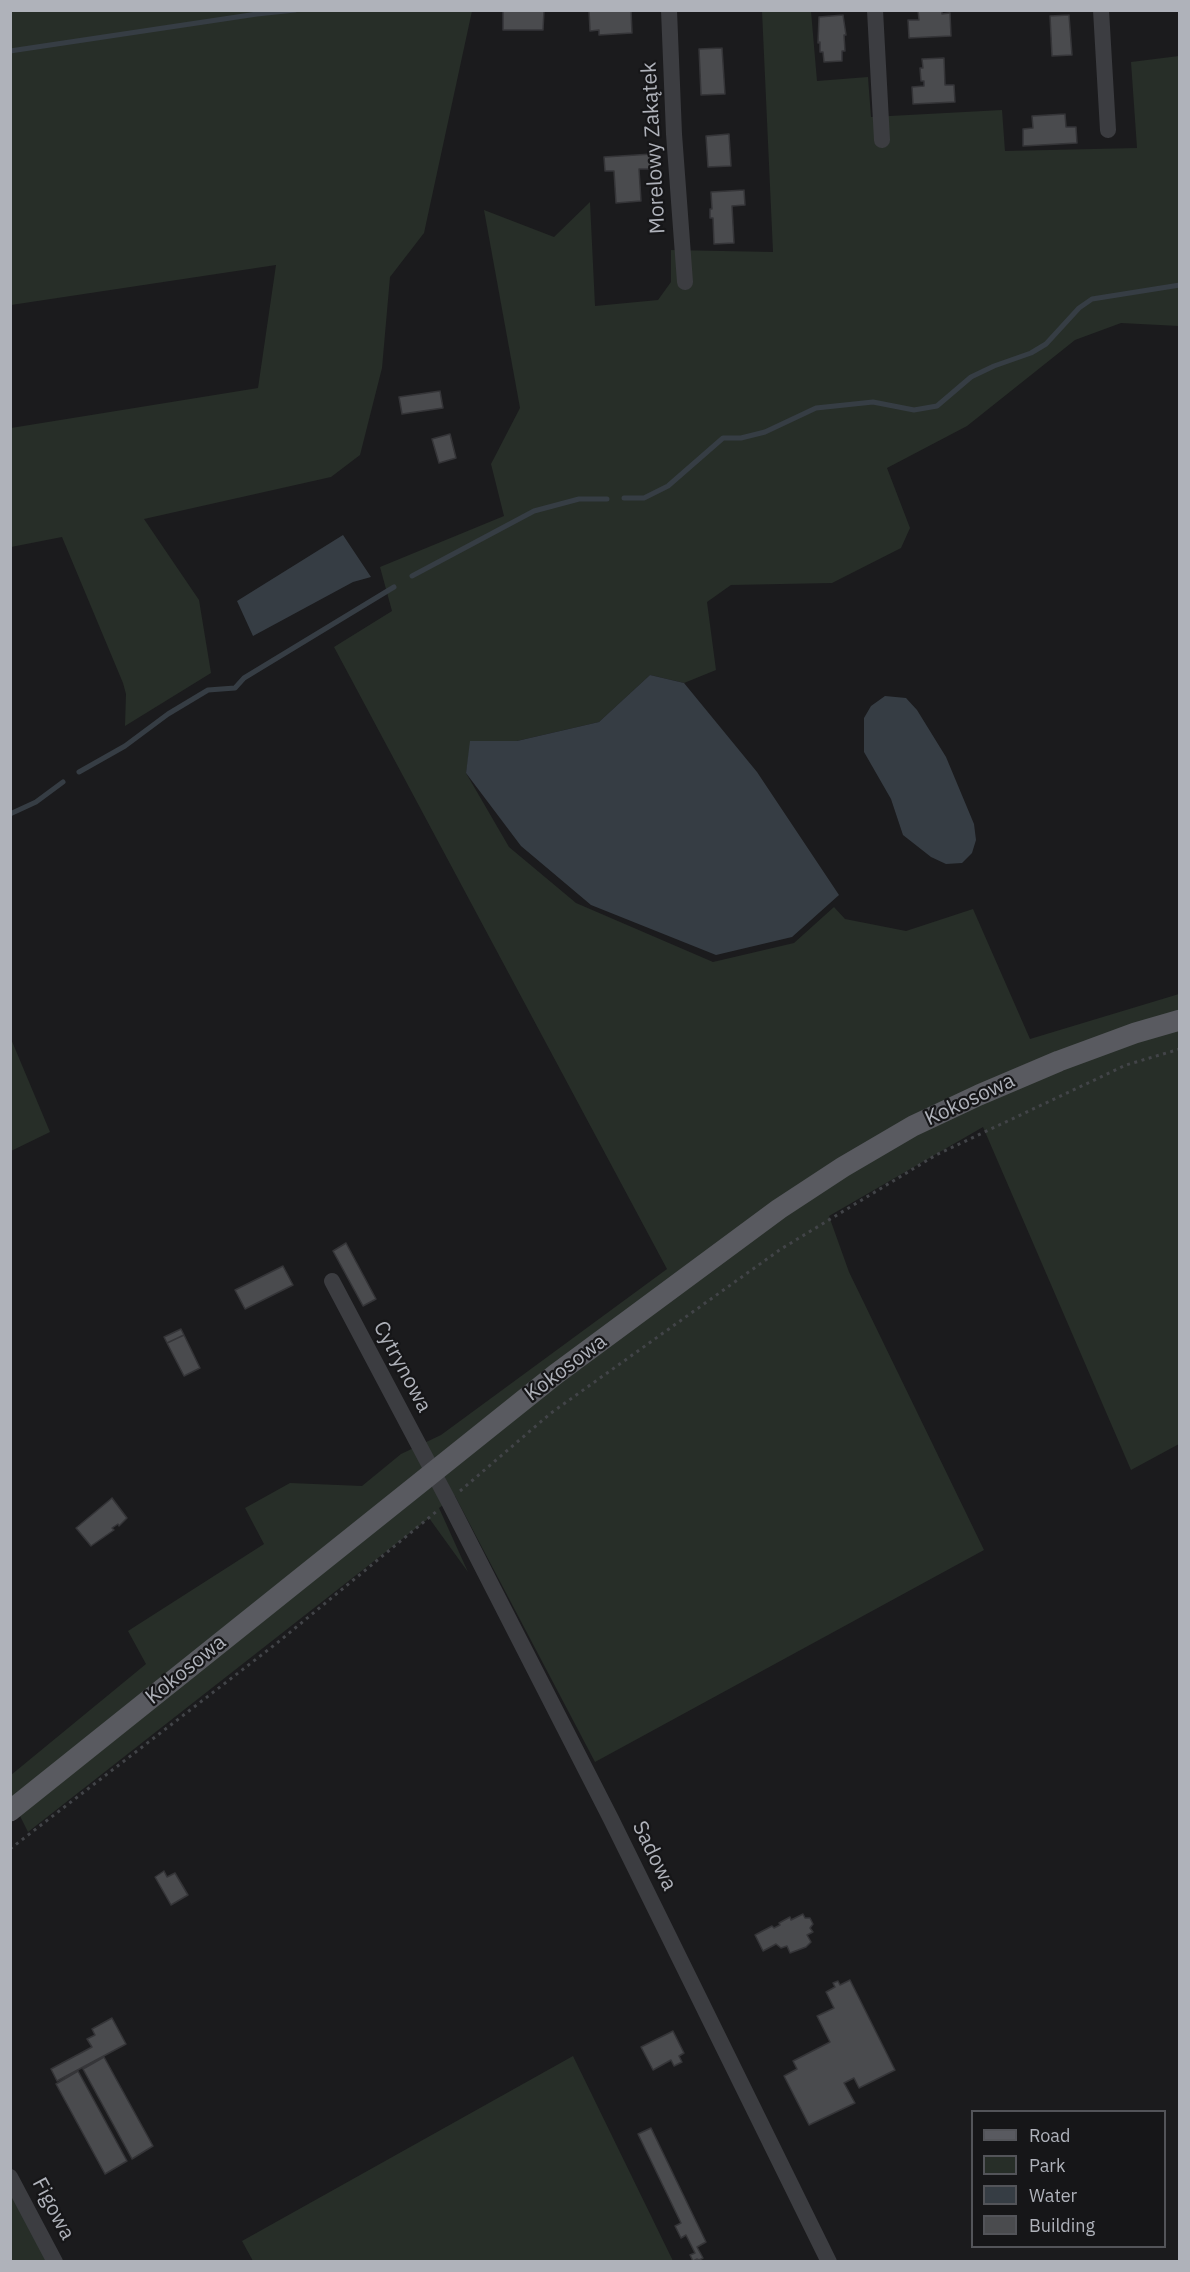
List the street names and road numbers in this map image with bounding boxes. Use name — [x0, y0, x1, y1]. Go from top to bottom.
street label: Morelowy Zakątek — [637, 61, 671, 235]
street label: Kokosowa — [921, 1068, 1019, 1132]
street label: Cytrynowa — [367, 1317, 437, 1417]
street label: Kokosowa — [520, 1329, 612, 1407]
street label: Kokosowa — [141, 1630, 231, 1710]
street label: Sadowa — [626, 1817, 682, 1895]
street label: Figowa — [26, 2174, 80, 2244]

